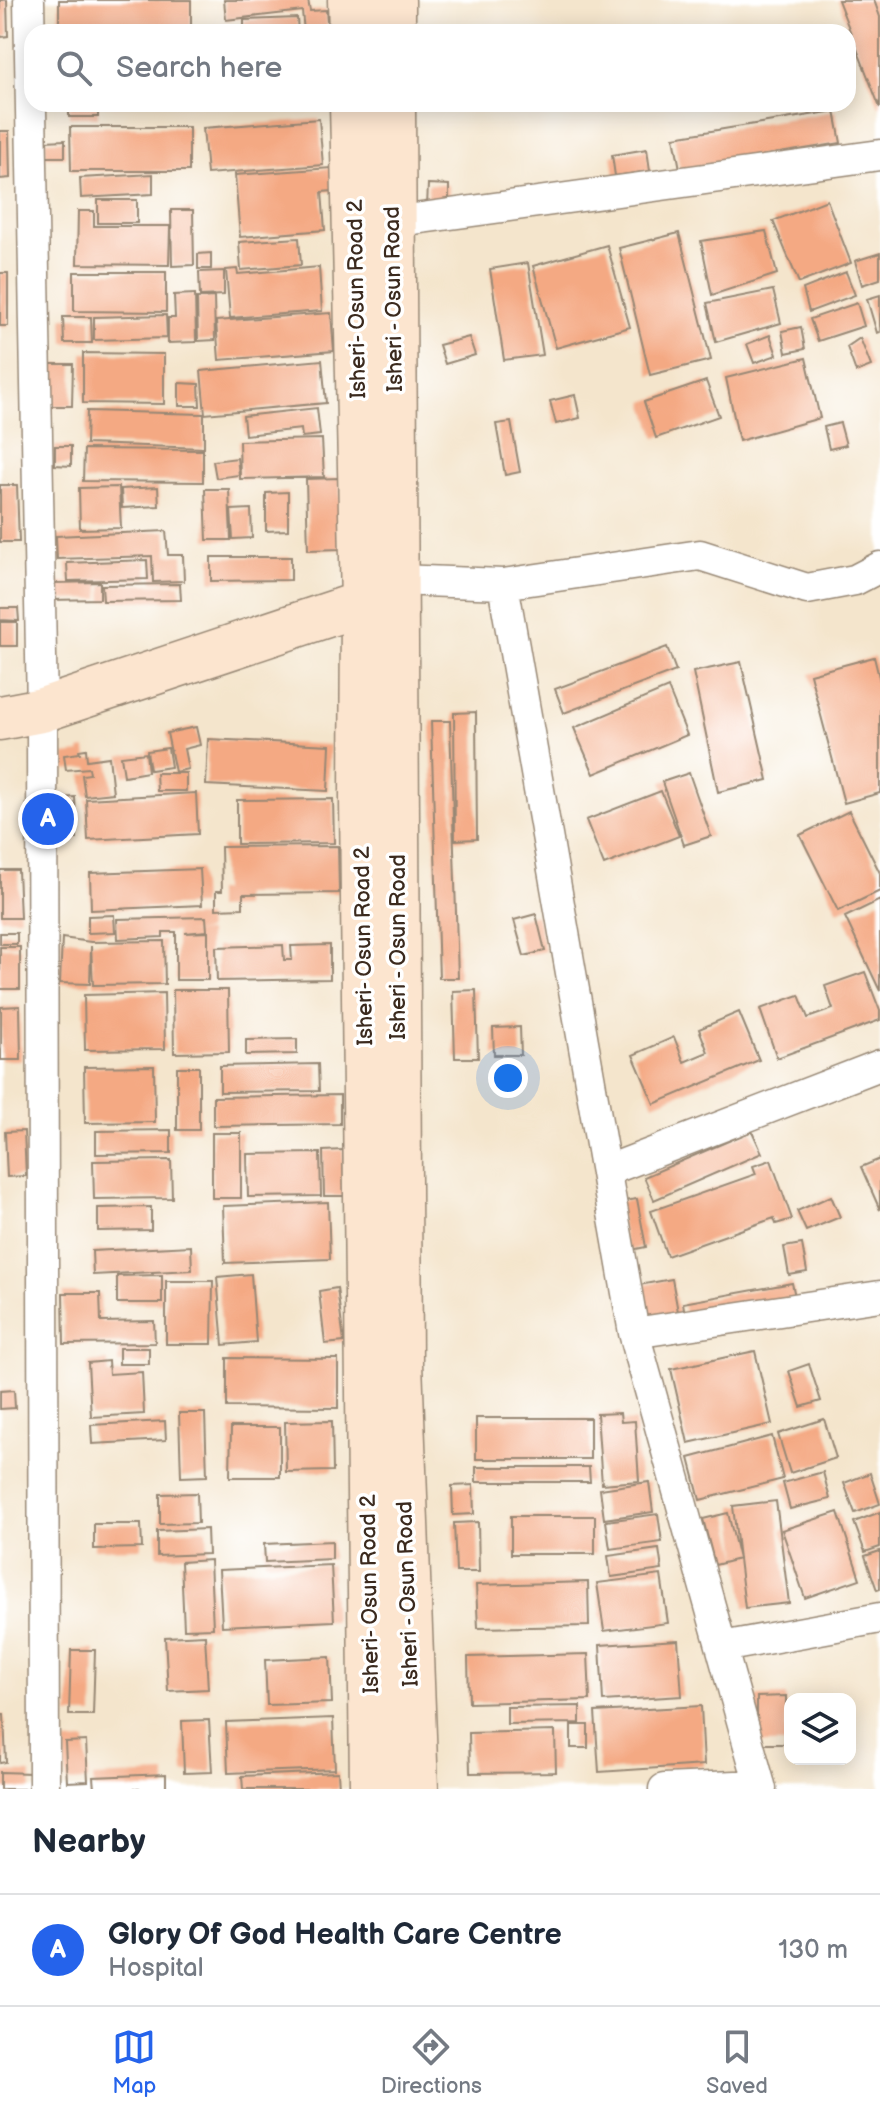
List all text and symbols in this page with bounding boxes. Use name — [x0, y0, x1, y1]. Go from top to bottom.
search box — [24, 24, 856, 112]
icon: search — [52, 46, 96, 90]
text: Search here — [116, 50, 282, 86]
street label: Isheri- Osun Road 2 — [342, 199, 372, 399]
street label: Isheri - Osun Road — [379, 206, 409, 392]
pin: A — [22, 789, 74, 849]
street label: Isheri- Osun Road 2 — [349, 846, 379, 1046]
street label: Isheri - Osun Road — [385, 854, 412, 1040]
your location — [488, 1058, 528, 1098]
street label: Isheri- Osun Road 2 — [355, 1494, 385, 1694]
street label: Isheri - Osun Road — [391, 1501, 425, 1687]
map controls — [784, 1693, 856, 1765]
button: layers — [784, 1693, 856, 1765]
text: Nearby — [32, 1821, 146, 1862]
text: Glory Of God Health Care Centre — [108, 1917, 562, 1953]
text: A — [50, 1935, 66, 1966]
text: 130 m — [778, 1935, 848, 1966]
text: Hospital — [108, 1953, 204, 1984]
tab: Map — [112, 2025, 156, 2100]
tab: Directions — [381, 2025, 482, 2100]
tab: Saved — [706, 2025, 768, 2100]

